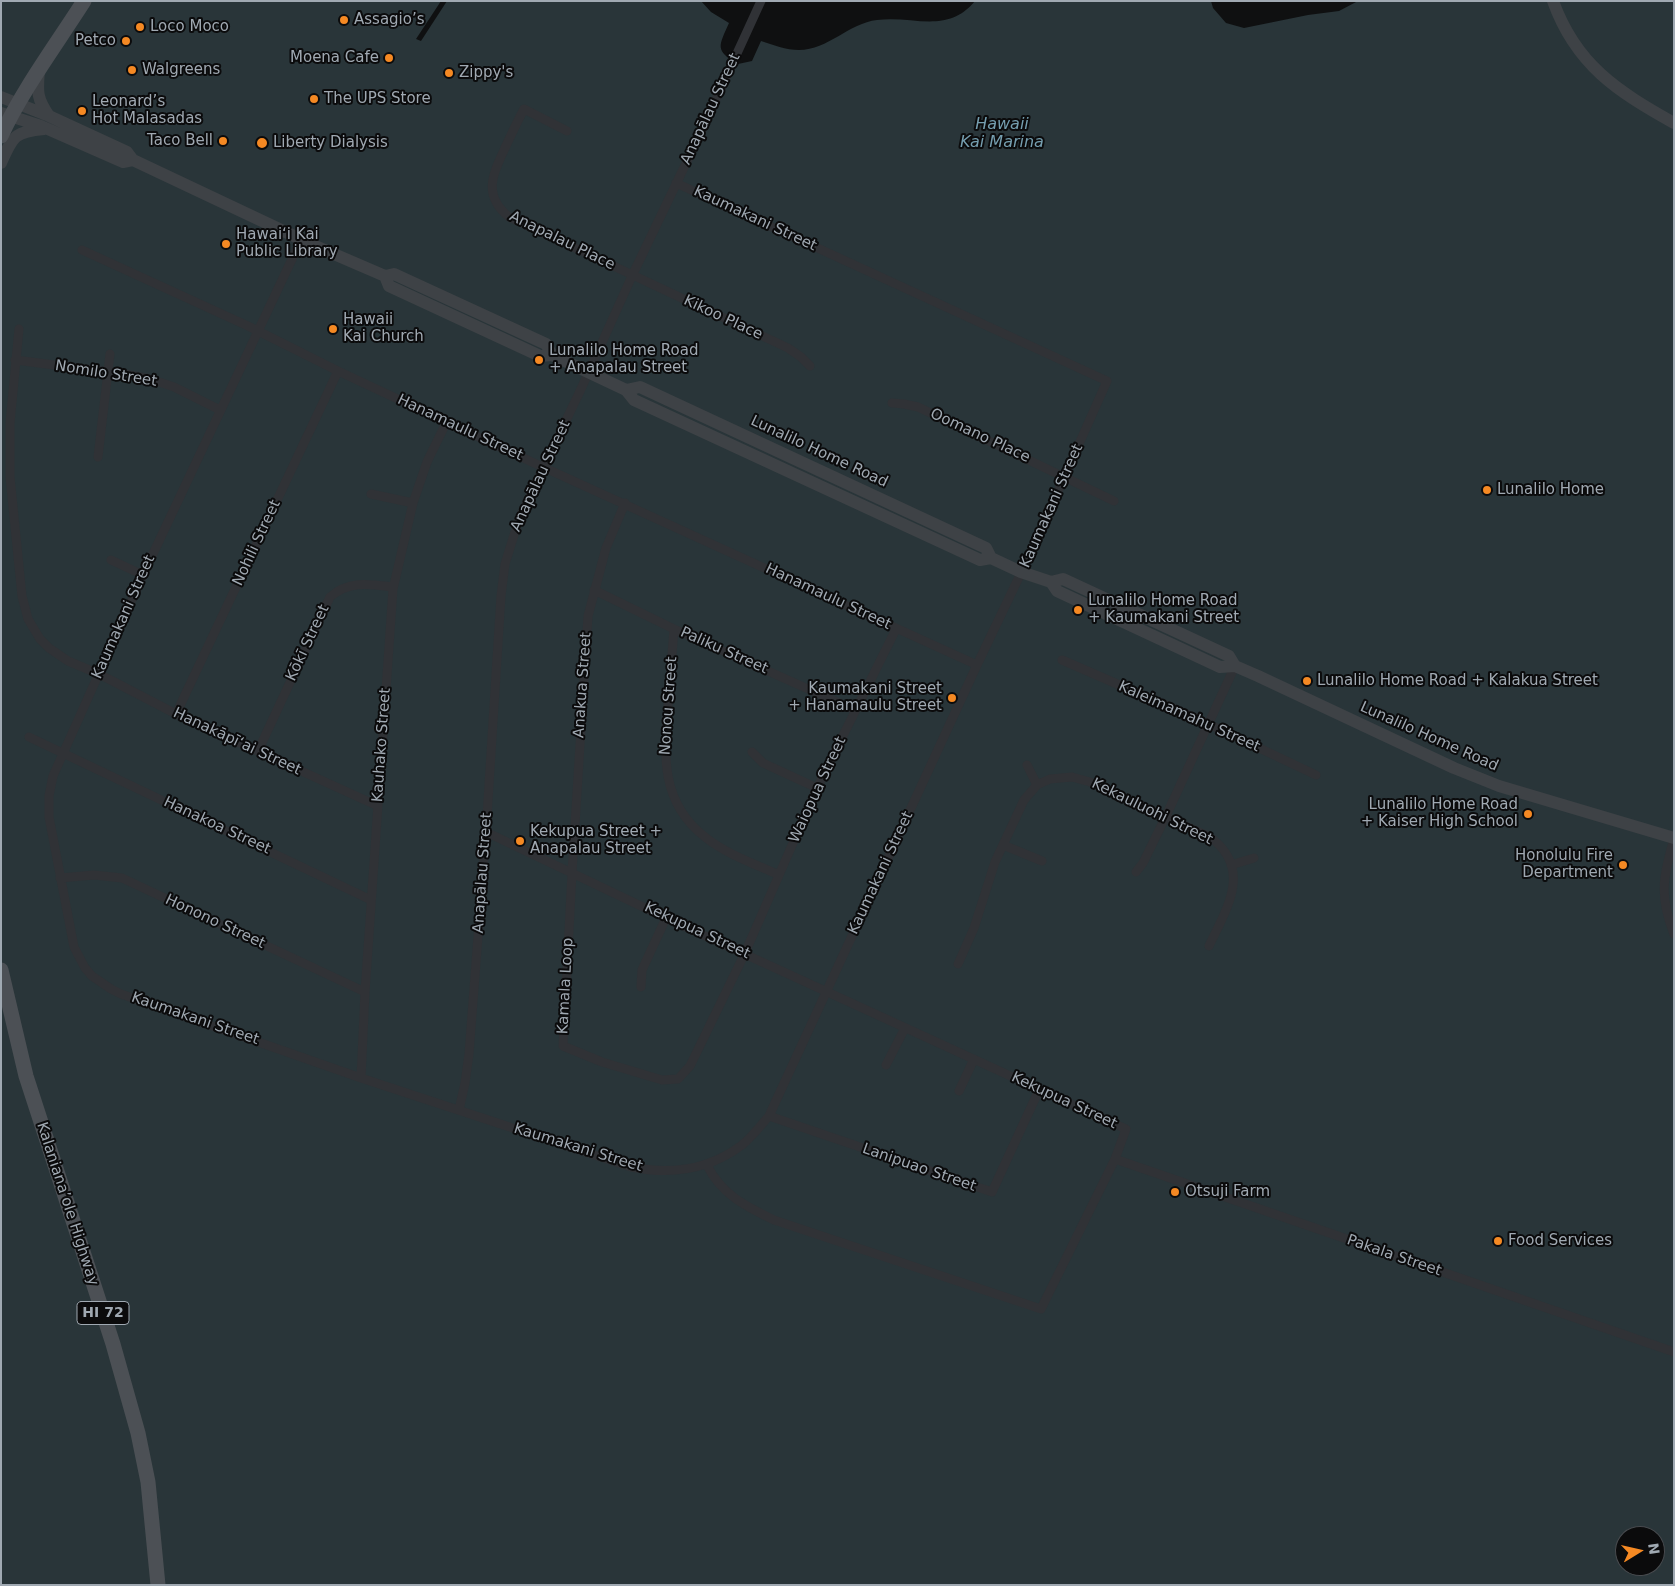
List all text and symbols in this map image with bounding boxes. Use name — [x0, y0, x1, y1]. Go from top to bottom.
place label: Assagio’s — [354, 11, 425, 29]
marker: Assagio’s — [338, 14, 350, 26]
place label: Loco Moco — [150, 18, 229, 36]
marker: Loco Moco — [134, 21, 146, 33]
place label: Petco — [75, 32, 116, 50]
marker: Petco — [120, 35, 132, 47]
place label: Moena Cafe — [290, 49, 379, 67]
street label: Anapālau Street — [677, 50, 745, 168]
marker: Moena Cafe — [383, 52, 395, 64]
place label: Walgreens — [142, 61, 220, 79]
marker: Walgreens — [126, 64, 138, 76]
place label: Zippy's — [459, 64, 513, 82]
marker: Zippy's — [443, 67, 455, 79]
place label: The UPS Store — [324, 90, 431, 108]
place label: Leonard’s Hot Malasadas — [92, 93, 202, 128]
marker: The UPS Store — [308, 93, 320, 105]
marker: Leonard’s Hot Malasadas — [76, 105, 88, 117]
water label: Hawaii Kai Marina — [960, 115, 1044, 153]
place label: Taco Bell — [147, 132, 213, 150]
place label: Liberty Dialysis — [273, 134, 388, 152]
marker: Taco Bell — [217, 135, 229, 147]
marker: Liberty Dialysis — [255, 136, 269, 150]
street label: Kaumakani Street — [691, 183, 819, 255]
street label: Anapalau Place — [506, 208, 618, 274]
place label: Hawaiʻi Kai Public Library — [236, 226, 338, 261]
marker: Hawaiʻi Kai Public Library — [220, 238, 232, 250]
street label: Kikoo Place — [681, 292, 765, 344]
place label: Hawaii Kai Church — [343, 311, 424, 346]
marker: Hawaii Kai Church — [327, 323, 339, 335]
place label: Lunalilo Home Road + Anapalau Street — [549, 342, 698, 377]
marker: Lunalilo Home Road + Anapalau Street — [533, 354, 545, 366]
street label: Nomilo Street — [54, 357, 158, 391]
street label: Hanamaulu Street — [394, 391, 526, 465]
street label: Oomano Place — [927, 405, 1033, 467]
street label: Lunalilo Home Road — [747, 412, 891, 492]
street label: Anapālau Street — [507, 417, 575, 535]
street label: Kaumakani Street — [1017, 441, 1087, 571]
place label: Lunalilo Home — [1497, 481, 1604, 499]
marker: Lunalilo Home — [1481, 484, 1493, 496]
street label: Nohili Street — [229, 497, 285, 589]
street label: Kaumakani Street — [89, 552, 159, 682]
street label: Hanamaulu Street — [762, 560, 894, 634]
place label: Lunalilo Home Road + Kaumakani Street — [1088, 592, 1239, 627]
street label: Kōkī Street — [282, 602, 334, 684]
marker: Lunalilo Home Road + Kaumakani Street — [1072, 604, 1084, 616]
street label: Paliku Street — [677, 624, 771, 678]
street label: Anakua Street — [570, 631, 596, 739]
street label: Nonou Street — [657, 656, 681, 756]
place label: Lunalilo Home Road + Kalakua Street — [1317, 672, 1598, 690]
marker: Lunalilo Home Road + Kalakua Street — [1301, 675, 1313, 687]
street label: Kaleimamahu Street — [1115, 678, 1263, 756]
place label: Kaumakani Street + Hanamaulu Street — [788, 680, 942, 715]
street label: Kauhako Street — [369, 687, 395, 803]
marker: Kaumakani Street + Hanamaulu Street — [946, 692, 958, 704]
street label: Lunalilo Home Road — [1357, 698, 1501, 776]
street label: Hanakāpī‘ai Street — [170, 704, 304, 780]
street label: Waiopua Street — [786, 734, 850, 846]
street label: Kekauluohi Street — [1089, 775, 1215, 849]
street label: Hanakoa Street — [161, 793, 273, 859]
place label: Lunalilo Home Road + Kaiser High School — [1361, 796, 1518, 831]
marker: Lunalilo Home Road + Kaiser High School — [1522, 808, 1534, 820]
street label: Kaumakani Street — [845, 809, 917, 937]
street label: Anapālau Street — [470, 812, 496, 934]
place label: Kekupua Street + Anapalau Street — [530, 823, 662, 858]
marker: Kekupua Street + Anapalau Street — [514, 835, 526, 847]
place label: Honolulu Fire Department — [1515, 847, 1613, 882]
marker: Honolulu Fire Department — [1617, 859, 1629, 871]
street label: Honono Street — [162, 891, 268, 953]
street label: Kekupua Street — [641, 899, 753, 963]
street label: Kamala Loop — [554, 937, 578, 1035]
street label: Kaumakani Street — [129, 989, 261, 1049]
street label: Kekupua Street — [1008, 1069, 1120, 1133]
street label: Kalaniana’ole Highway — [32, 1120, 102, 1288]
street label: Kaumakani Street — [511, 1120, 645, 1176]
street label: Lanipuao Street — [860, 1140, 978, 1196]
place label: Otsuji Farm — [1185, 1183, 1270, 1201]
marker: Otsuji Farm — [1169, 1186, 1181, 1198]
street label: Pakala Street — [1344, 1231, 1444, 1281]
place label: Food Services — [1508, 1232, 1612, 1250]
marker: Food Services — [1492, 1235, 1504, 1247]
road number: HI 72 — [77, 1302, 129, 1325]
north arrow — [1615, 1526, 1665, 1576]
text: N — [1645, 1542, 1663, 1556]

